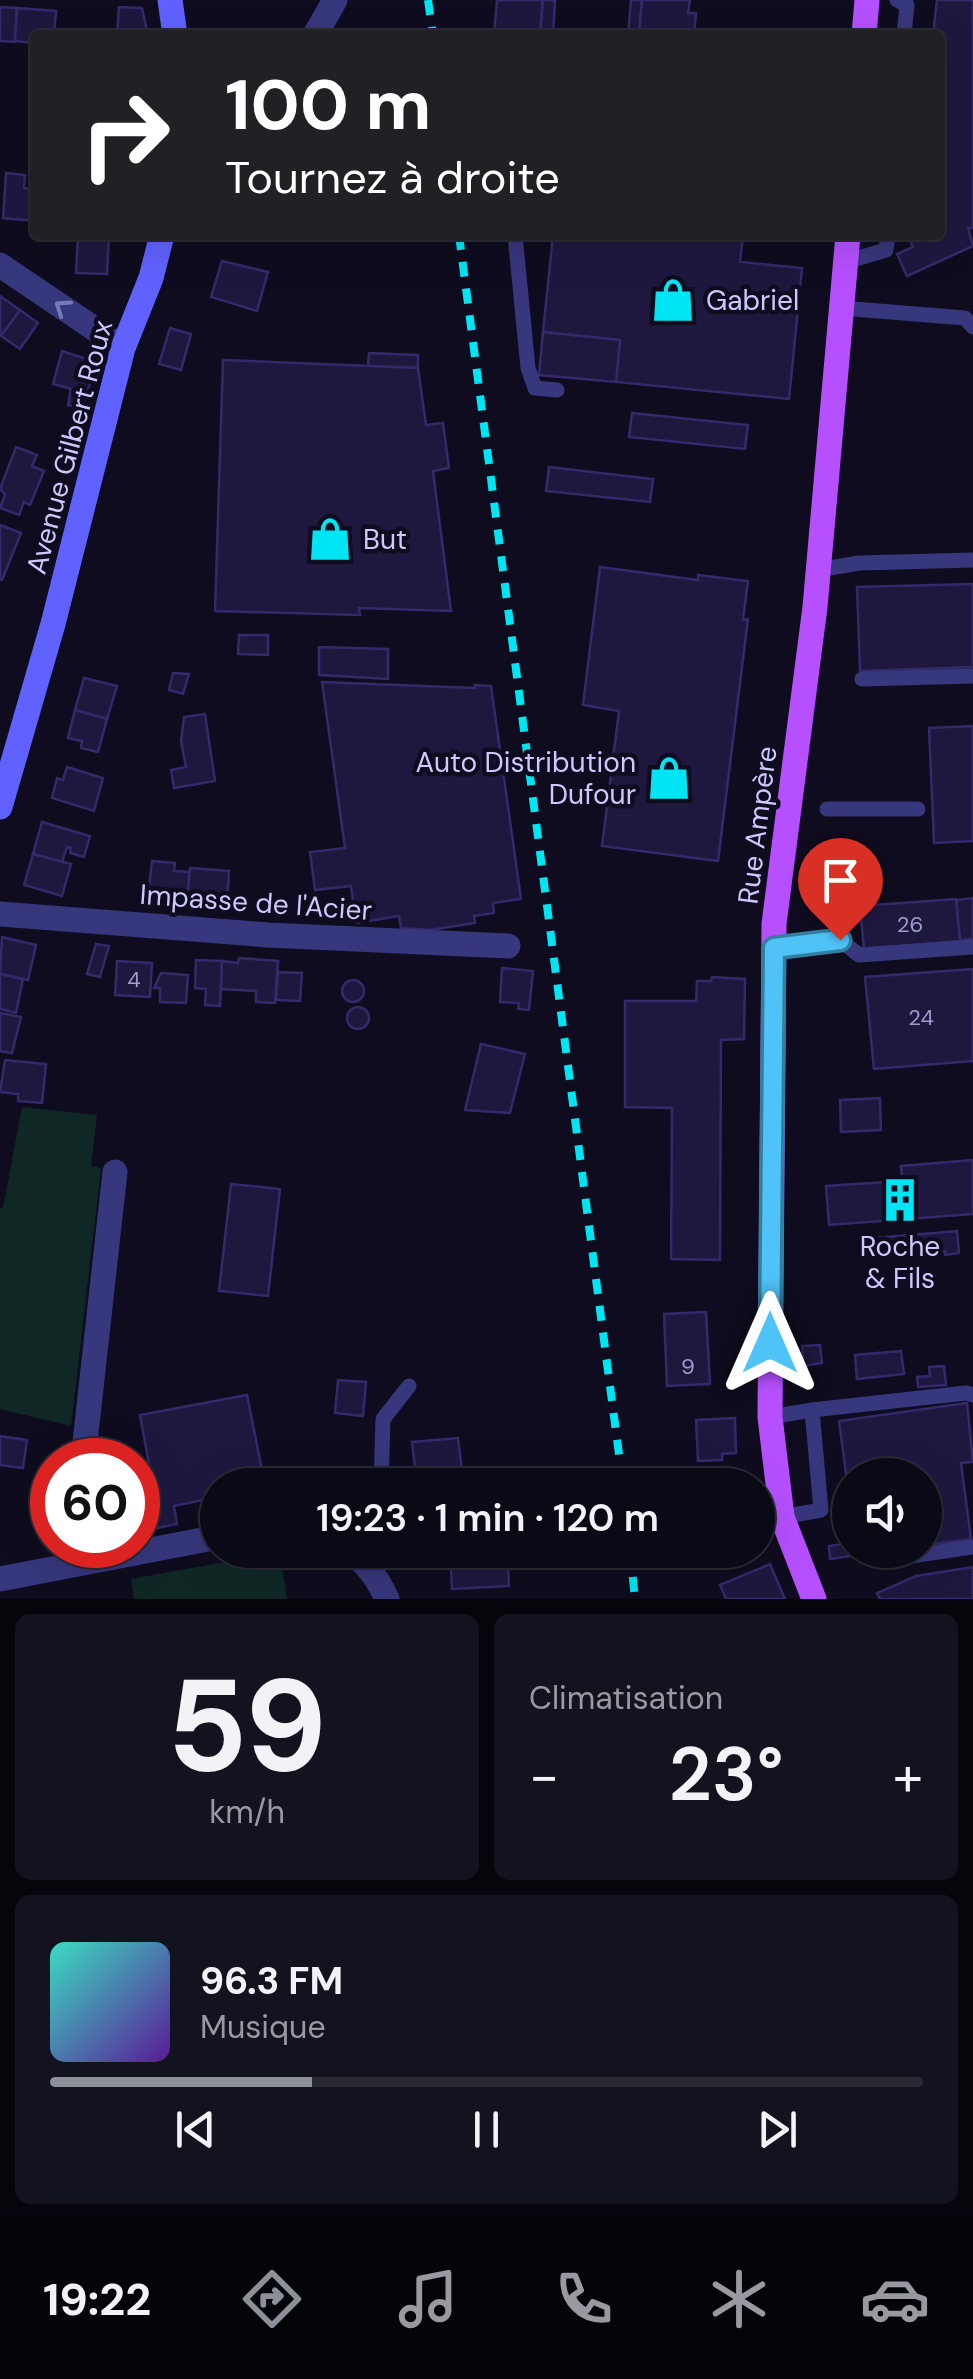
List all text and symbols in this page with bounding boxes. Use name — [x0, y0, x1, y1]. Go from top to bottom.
text: 100 m — [225, 60, 431, 151]
icon: right — [60, 70, 190, 200]
text: Tournez à droite — [225, 148, 560, 207]
shop icon: Gabriel — [649, 276, 697, 324]
place label: Gabriel — [706, 282, 799, 319]
one-way arrow — [54, 300, 72, 319]
street label: Avenue Gilbert Roux — [18, 316, 121, 578]
shop icon: But — [306, 515, 354, 563]
place label: But — [363, 521, 407, 558]
place label: Auto Distribution Dufour — [416, 744, 636, 813]
street label: Rue Ampère — [729, 744, 786, 906]
shop icon: Auto Distribution Dufour — [645, 754, 693, 802]
pin — [798, 838, 883, 941]
icon: arrive — [813, 853, 868, 908]
street label: Impasse de l'Acier — [139, 876, 373, 929]
house number: 26 — [897, 910, 923, 939]
house number: 4 — [127, 965, 141, 994]
house number: 24 — [908, 1003, 934, 1032]
building icon: Roche & Fils — [876, 1176, 924, 1224]
place label: Roche & Fils — [860, 1228, 940, 1297]
position arrow — [718, 1291, 822, 1395]
house number: 9 — [681, 1352, 695, 1381]
speed limit sign: 60 — [30, 1438, 160, 1568]
map controls — [832, 1458, 942, 1568]
button: sound — [832, 1458, 942, 1568]
text: 19:23 · 1 min · 120 m — [316, 1493, 659, 1543]
text: 59 — [167, 1641, 327, 1810]
text: Climatisation — [529, 1677, 723, 1719]
text: 23° — [669, 1726, 783, 1823]
text: − — [529, 1740, 559, 1812]
text: + — [893, 1740, 923, 1812]
text: km/h — [209, 1791, 285, 1833]
text: 96.3 FM — [200, 1956, 343, 2006]
text: Musique — [200, 2006, 326, 2048]
icon: previous — [168, 2102, 223, 2157]
icon: pause — [459, 2102, 514, 2157]
icon: next — [750, 2102, 805, 2157]
icon: directions — [237, 2264, 307, 2334]
icon: music — [393, 2264, 463, 2334]
icon: phone — [549, 2264, 619, 2334]
icon: climate — [704, 2264, 774, 2334]
icon: car — [860, 2264, 930, 2334]
text: 19:22 — [43, 2270, 151, 2329]

